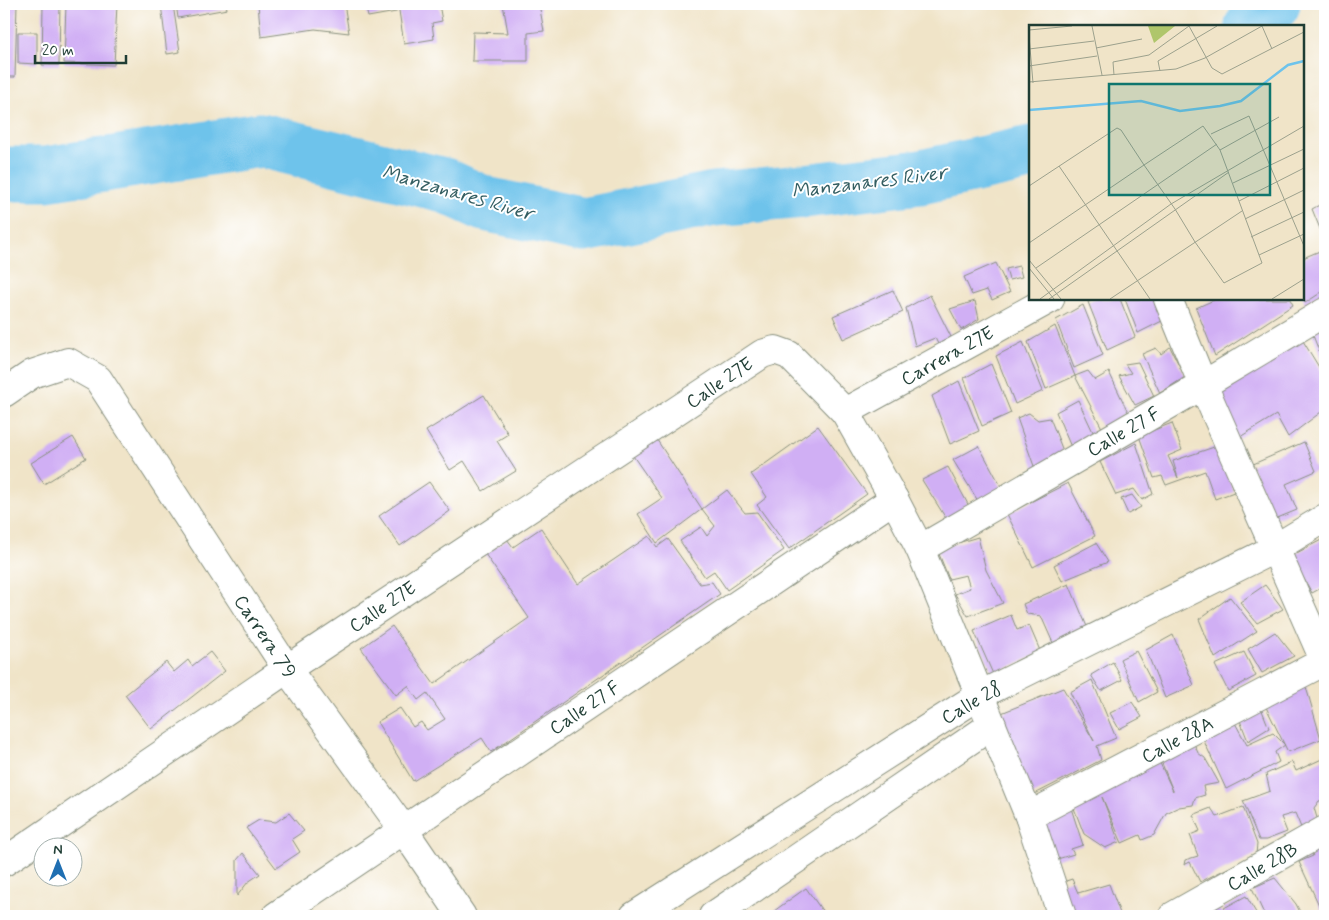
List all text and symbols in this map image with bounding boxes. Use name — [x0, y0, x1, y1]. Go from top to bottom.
inset map — [1029, 25, 1304, 300]
scale bar — [35, 32, 126, 64]
text: 20 m — [42, 41, 74, 61]
water label: Manzanares River — [379, 159, 539, 229]
water label: Manzanares River — [790, 159, 951, 205]
street label: Carrera 27E — [897, 321, 999, 392]
street label: Calle 27E — [681, 352, 758, 415]
street label: Calle 27 F — [1083, 401, 1165, 463]
street label: Calle 27E — [344, 576, 421, 639]
street label: Carrera 79 — [228, 590, 302, 683]
street label: Calle 27 F — [545, 675, 625, 741]
street label: Calle 28 — [937, 676, 1006, 731]
street label: Calle 28A — [1137, 711, 1218, 770]
street label: Calle 28B — [1223, 837, 1303, 898]
north arrow — [32, 838, 82, 888]
text: N — [53, 841, 63, 859]

